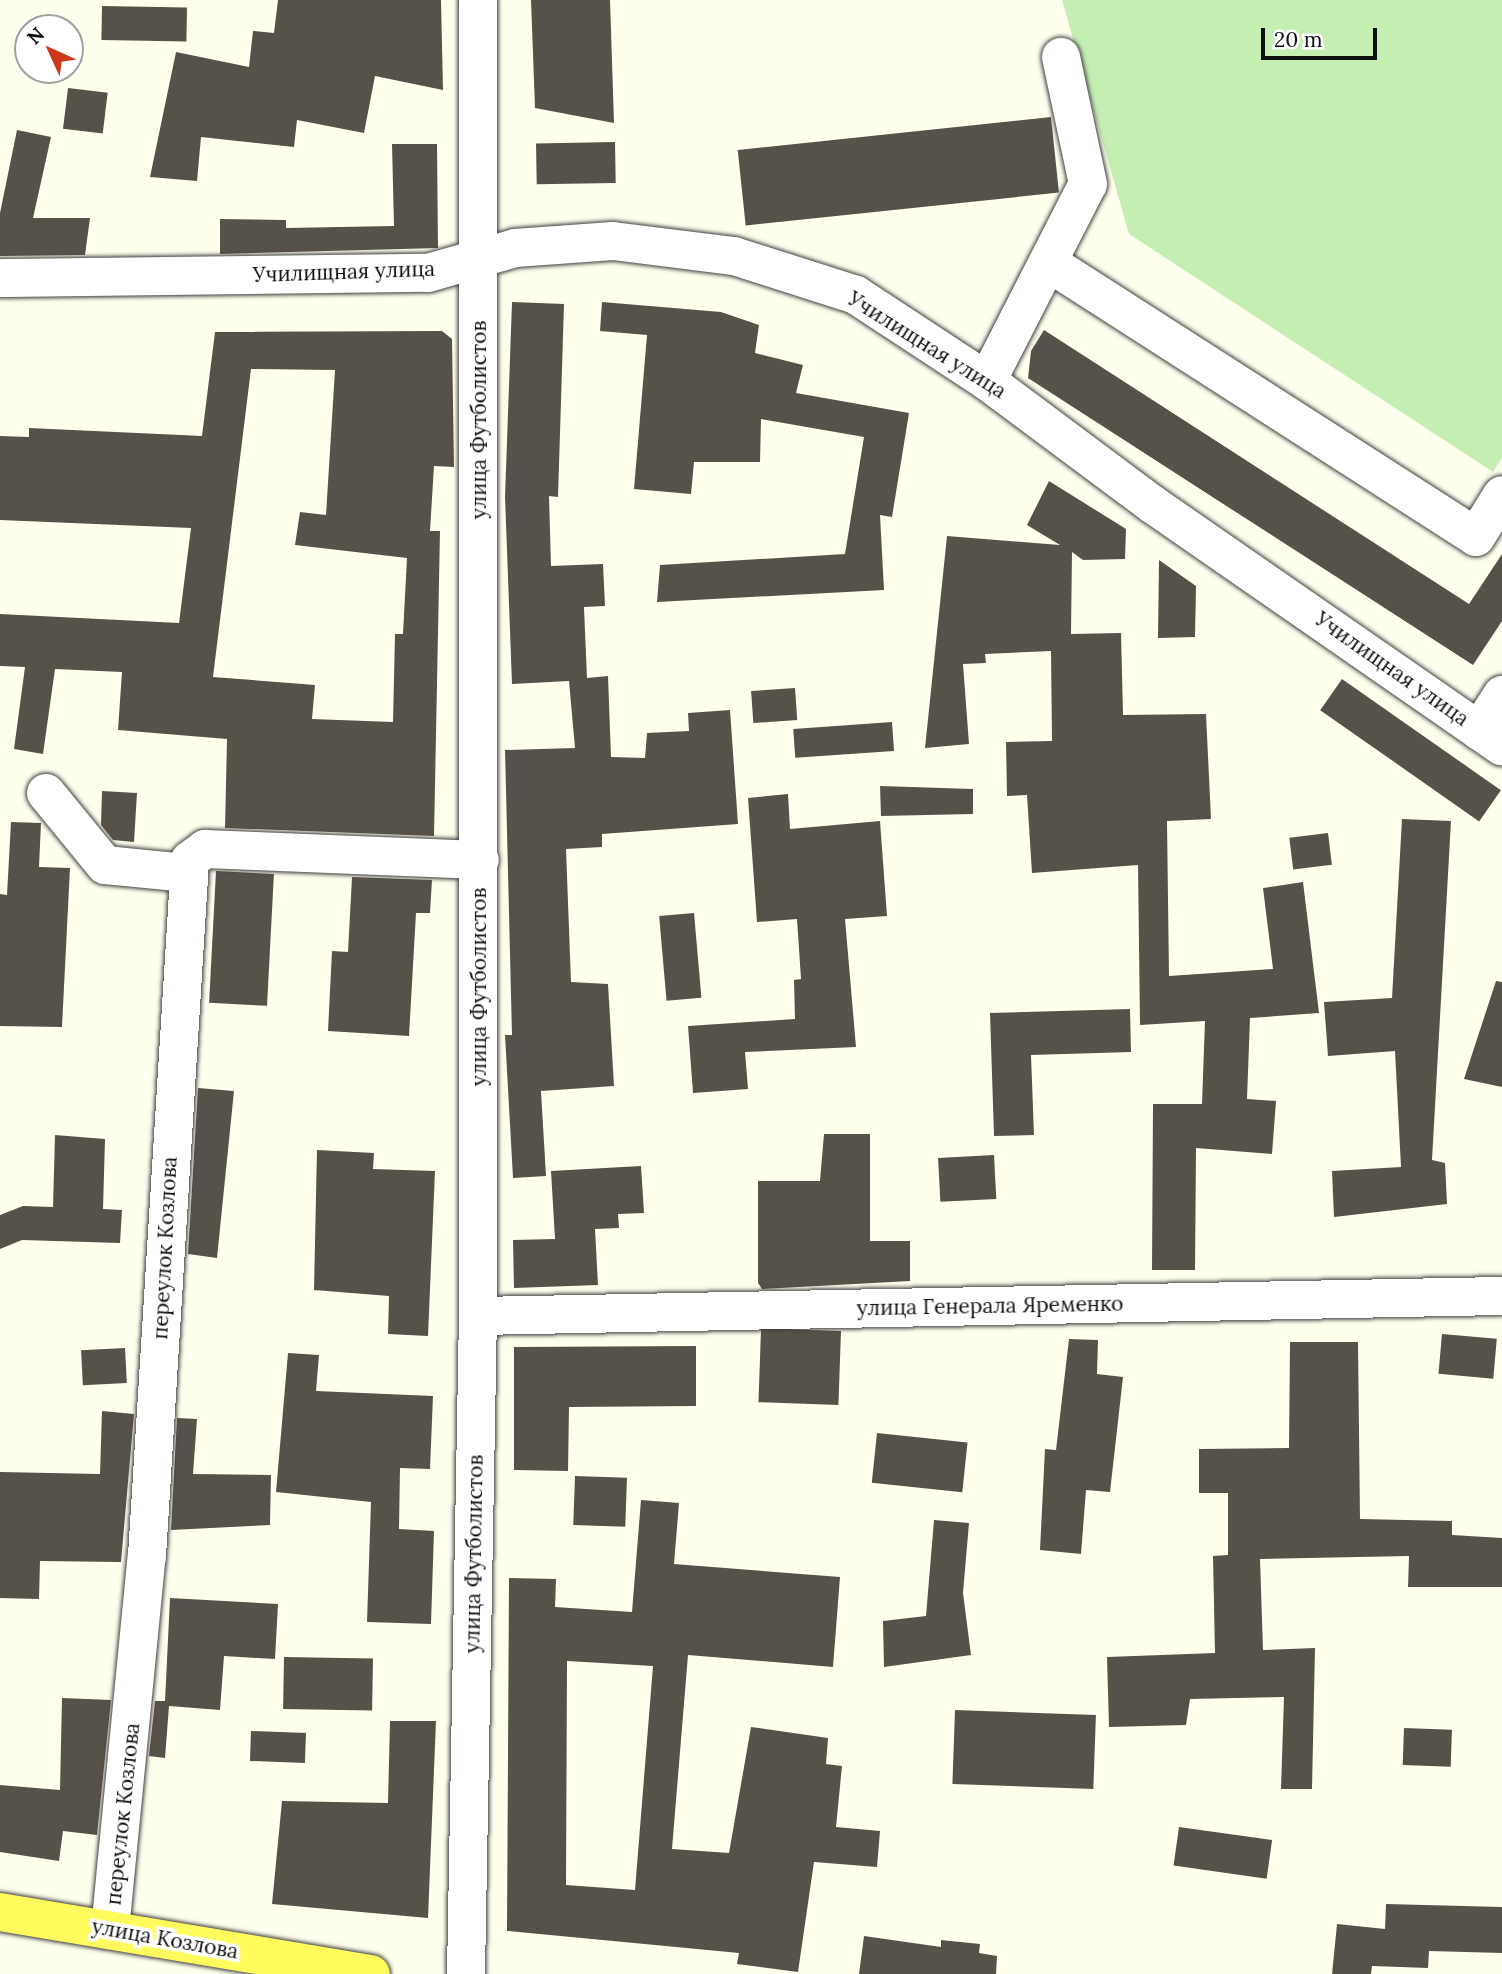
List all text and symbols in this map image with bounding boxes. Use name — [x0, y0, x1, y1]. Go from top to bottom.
north arrow — [14, 14, 84, 84]
scale bar — [1264, 14, 1380, 58]
text: N — [22, 22, 49, 49]
text: 20 m — [1274, 26, 1323, 53]
street label: Училищная улица — [253, 256, 435, 288]
street label: Училищная улица — [843, 286, 1011, 404]
street label: улица Футболистов — [466, 321, 492, 519]
street label: Училищная улица — [1310, 606, 1474, 732]
street label: улица Футболистов — [466, 888, 492, 1086]
street label: переулок Козлова — [148, 1156, 182, 1340]
street label: улица Генерала Яременко — [856, 1291, 1124, 1321]
street label: улица Футболистов — [460, 1454, 488, 1654]
street label: переулок Козлова — [101, 1722, 145, 1906]
street label: улица Козлова — [90, 1914, 240, 1964]

